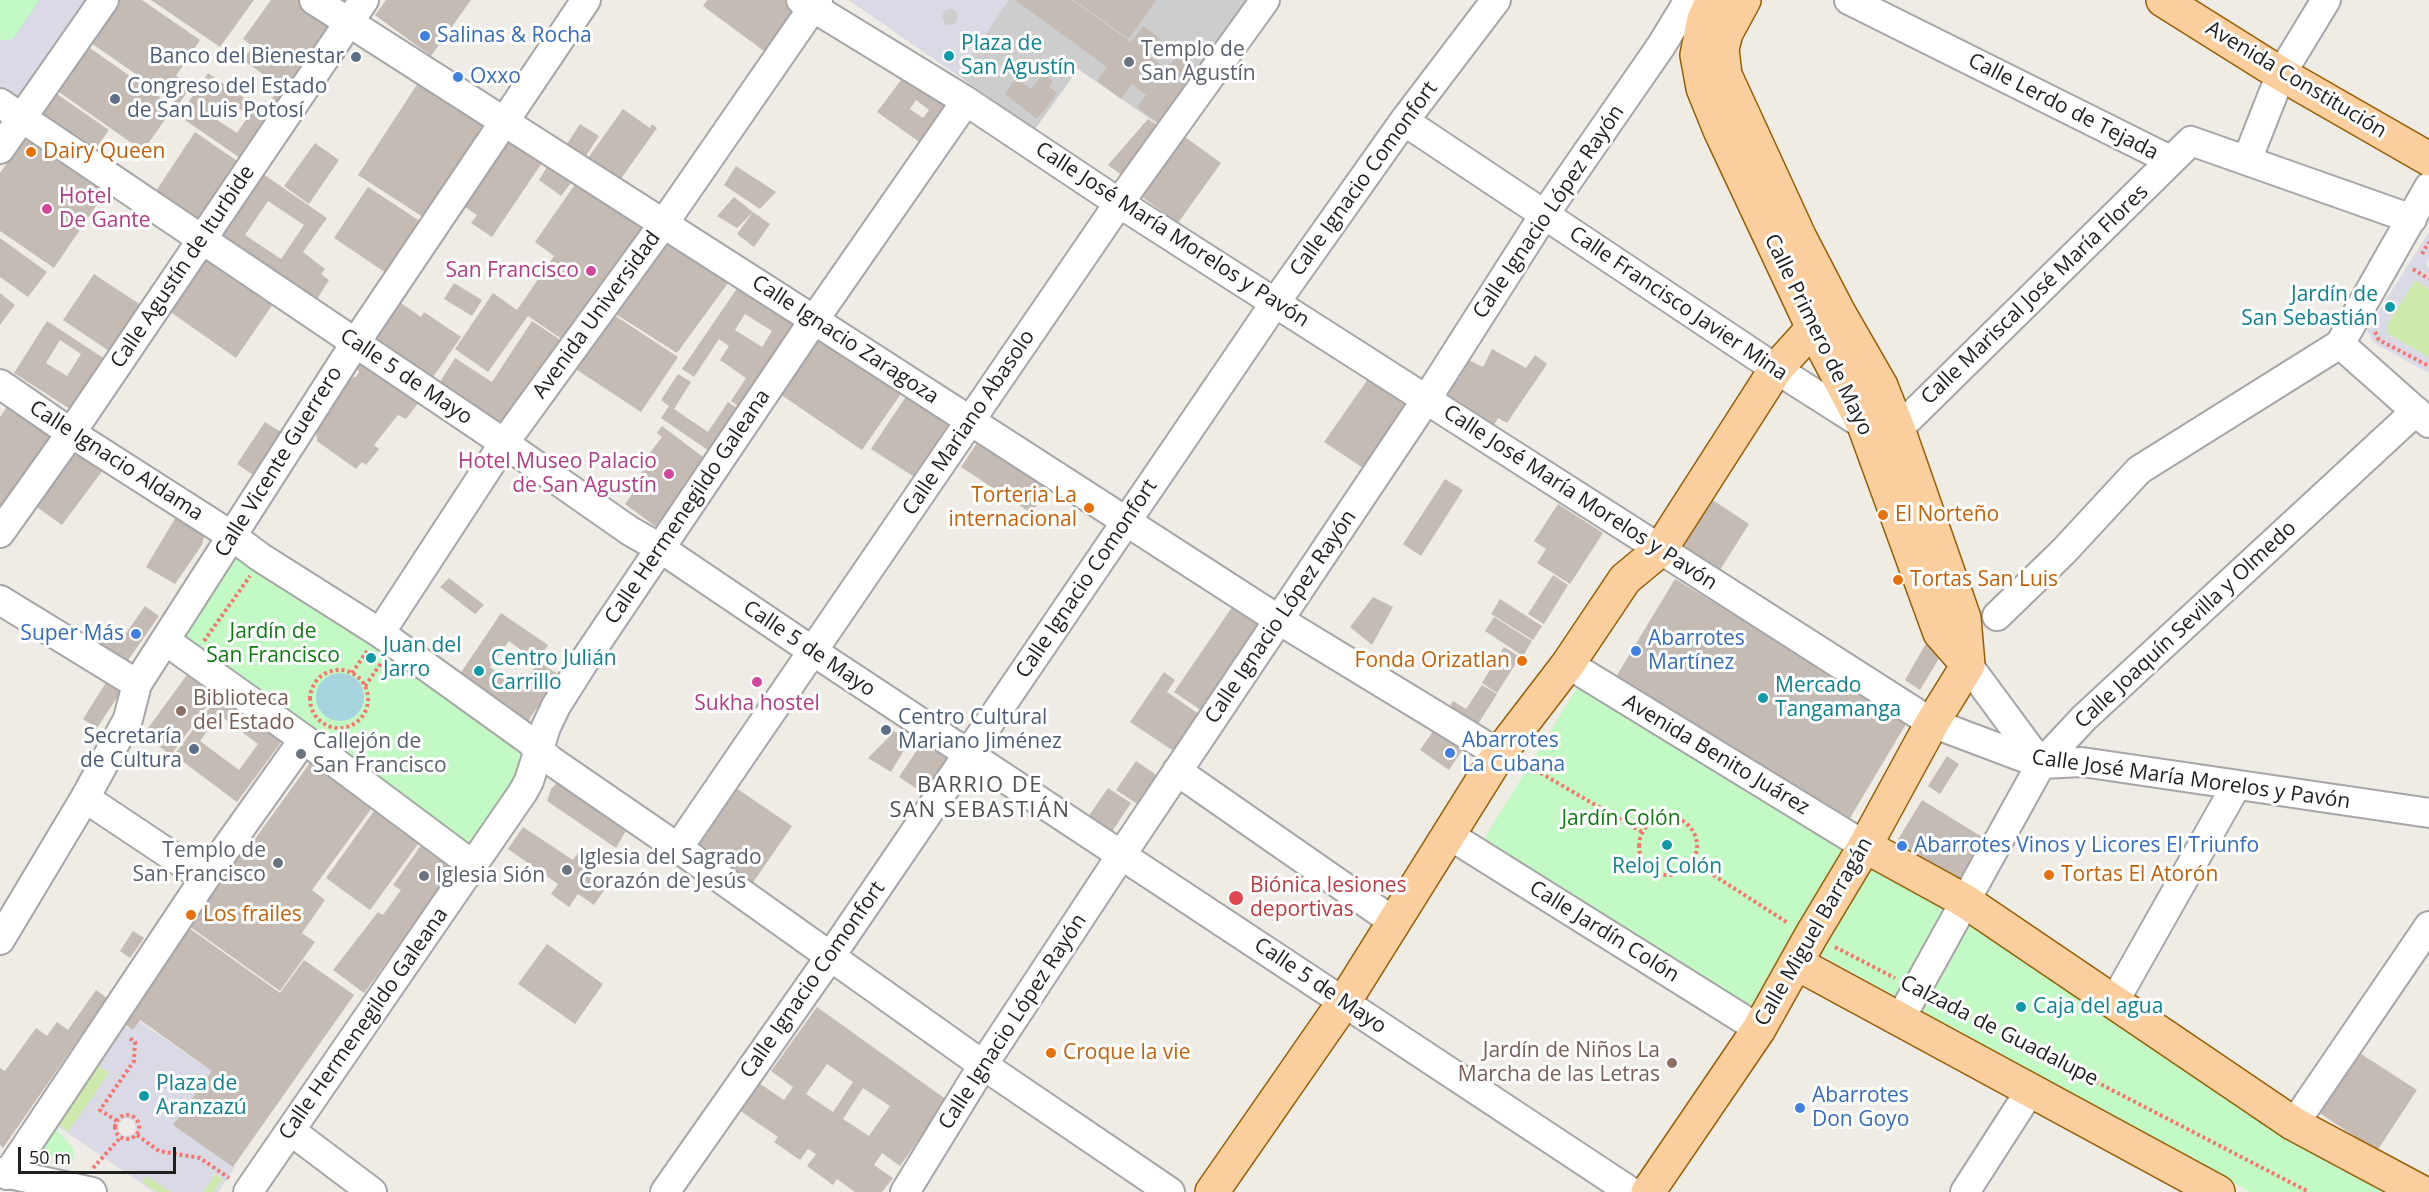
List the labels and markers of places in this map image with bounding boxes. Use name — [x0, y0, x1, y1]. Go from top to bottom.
place label: Salinas & Rocha — [437, 23, 592, 49]
marker: Salinas & Rocha — [418, 29, 432, 43]
place label: Plaza de San Agustín — [961, 31, 1076, 81]
place label: Templo de San Agustín — [1141, 37, 1256, 87]
place label: Banco del Bienestar — [149, 44, 344, 70]
marker: Plaza de San Agustín — [942, 49, 956, 63]
marker: Banco del Bienestar — [349, 50, 363, 64]
marker: Templo de San Agustín — [1122, 55, 1136, 69]
place label: Oxxo — [470, 64, 521, 90]
marker: Oxxo — [451, 70, 465, 84]
place label: Congreso del Estado de San Luis Potosí — [127, 74, 327, 124]
marker: Congreso del Estado de San Luis Potosí — [108, 92, 122, 106]
place label: Dairy Queen — [43, 139, 165, 165]
marker: Dairy Queen — [24, 145, 38, 159]
place label: Hotel De Gante — [59, 184, 151, 234]
marker: Hotel De Gante — [40, 202, 54, 216]
place label: San Francisco — [445, 258, 579, 284]
marker: San Francisco — [584, 264, 598, 278]
place label: Jardín de San Sebastián — [2241, 282, 2378, 332]
marker: Jardín de San Sebastián — [2383, 300, 2397, 314]
place label: Hotel Museo Palacio de San Agustín — [458, 449, 657, 499]
marker: Hotel Museo Palacio de San Agustín — [662, 467, 676, 481]
place label: Torteria La internacional — [949, 483, 1077, 533]
marker: Torteria La internacional — [1082, 501, 1096, 515]
place label: El Norteño — [1895, 502, 1999, 528]
marker: El Norteño — [1876, 508, 1890, 522]
place label: Tortas San Luis — [1910, 567, 2058, 593]
marker: Tortas San Luis — [1891, 573, 1905, 587]
place label: Super Más — [20, 621, 124, 647]
place label: Abarrotes Martínez — [1648, 626, 1745, 676]
marker: Super Más — [129, 627, 143, 641]
place label: Juan del Jarro — [383, 633, 461, 683]
marker: Abarrotes Martínez — [1629, 644, 1643, 658]
place label: Centro Julián Carrillo — [491, 646, 617, 696]
place label: Fonda Orizatlan — [1355, 648, 1510, 674]
marker: Juan del Jarro — [364, 651, 378, 665]
marker: Fonda Orizatlan — [1515, 654, 1529, 668]
marker: Centro Julián Carrillo — [472, 664, 486, 678]
place label: Mercado Tangamanga — [1775, 673, 1901, 723]
marker: Sukha hostel — [750, 675, 764, 689]
place label: Biblioteca del Estado — [193, 686, 295, 736]
place label: Sukha hostel — [694, 691, 820, 717]
marker: Mercado Tangamanga — [1756, 691, 1770, 705]
marker: Biblioteca del Estado — [174, 704, 188, 718]
place label: Centro Cultural Mariano Jiménez — [898, 705, 1062, 755]
marker: Centro Cultural Mariano Jiménez — [879, 723, 893, 737]
place label: Secretaría de Cultura — [80, 724, 182, 774]
place label: Abarrotes La Cubana — [1462, 728, 1565, 778]
place label: Callejón de San Francisco — [313, 729, 447, 779]
marker: Secretaría de Cultura — [187, 742, 201, 756]
marker: Abarrotes La Cubana — [1443, 746, 1457, 760]
marker: Callejón de San Francisco — [294, 747, 308, 761]
place label: Abarrotes Vinos y Licores El Triunfo — [1914, 833, 2259, 859]
place label: Templo de San Francisco — [132, 838, 266, 888]
marker: Reloj Colón — [1660, 838, 1674, 852]
marker: Abarrotes Vinos y Licores El Triunfo — [1895, 839, 1909, 853]
place label: Iglesia del Sagrado Corazón de Jesús — [579, 845, 762, 895]
place label: Reloj Colón — [1612, 854, 1722, 880]
marker: Templo de San Francisco — [271, 856, 285, 870]
place label: Tortas El Atorón — [2061, 862, 2218, 888]
place label: Iglesia Sión — [436, 863, 545, 889]
marker: Iglesia del Sagrado Corazón de Jesús — [560, 863, 574, 877]
marker: Tortas El Atorón — [2042, 868, 2056, 882]
marker: Iglesia Sión — [417, 869, 431, 883]
place label: Biónica lesiones deportivas — [1250, 873, 1407, 923]
marker: Biónica lesiones deportivas — [1227, 889, 1245, 907]
place label: Los frailes — [203, 902, 302, 928]
marker: Los frailes — [184, 908, 198, 922]
place label: Caja del agua — [2033, 994, 2163, 1020]
marker: Caja del agua — [2014, 1000, 2028, 1014]
place label: Jardín de Niños La Marcha de las Letras — [1458, 1038, 1660, 1088]
place label: Croque la vie — [1063, 1040, 1190, 1066]
marker: Croque la vie — [1044, 1046, 1058, 1060]
marker: Jardín de Niños La Marcha de las Letras — [1665, 1056, 1679, 1070]
place label: Plaza de Aranzazú — [156, 1071, 247, 1121]
place label: Abarrotes Don Goyo — [1812, 1083, 1909, 1133]
marker: Plaza de Aranzazú — [137, 1089, 151, 1103]
marker: Abarrotes Don Goyo — [1793, 1101, 1807, 1115]

